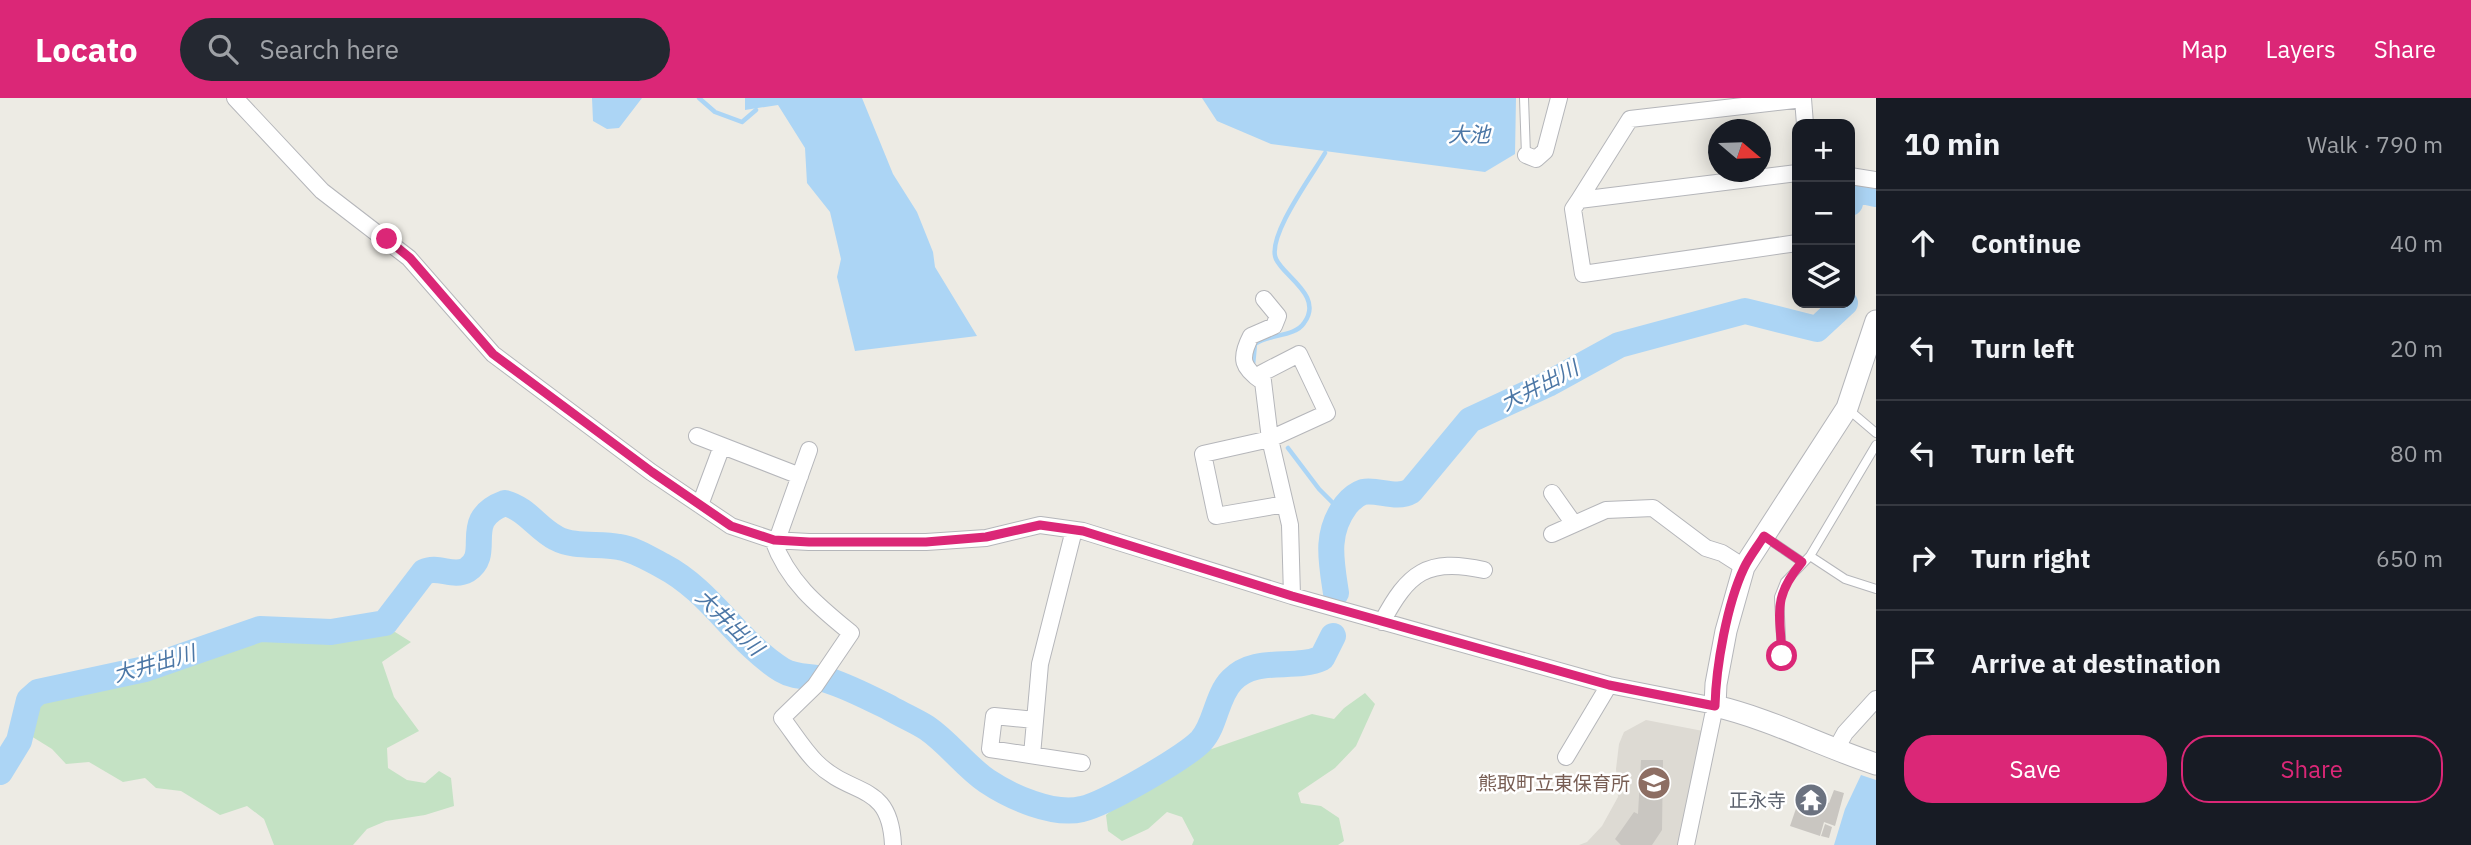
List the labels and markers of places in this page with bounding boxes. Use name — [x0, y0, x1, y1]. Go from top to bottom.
school or university icon: 熊取町立東保育所 — [1635, 764, 1673, 802]
place label: 熊取町立東保育所 — [1478, 771, 1630, 795]
temple icon: 正永寺 — [1792, 781, 1830, 819]
place label: 正永寺 — [1729, 788, 1786, 812]

